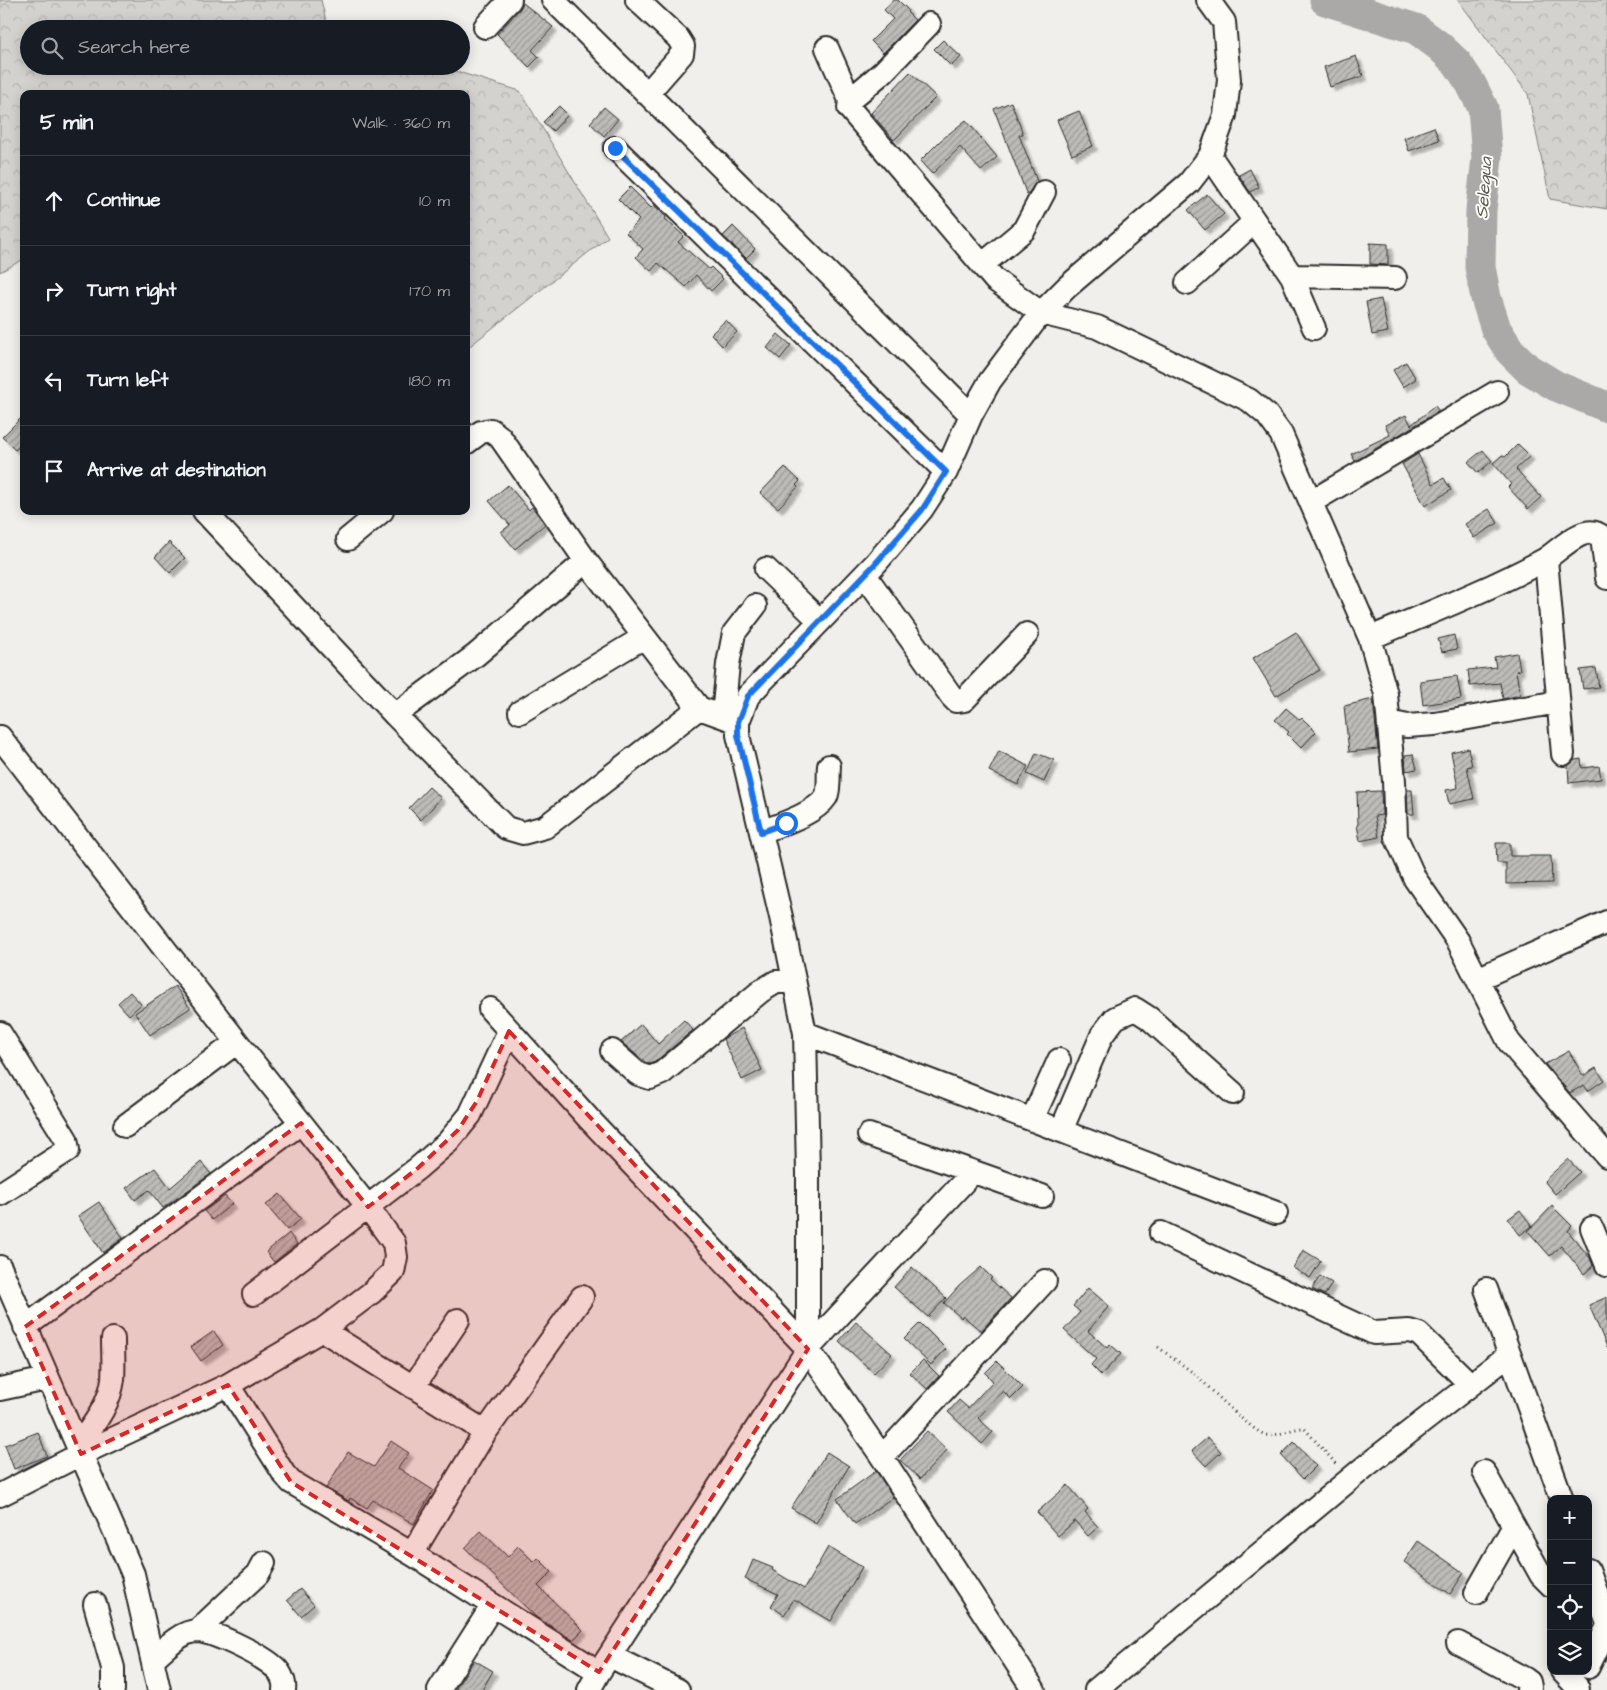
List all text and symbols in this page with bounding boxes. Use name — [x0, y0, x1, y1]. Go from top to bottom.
search box — [20, 20, 470, 75]
icon: search — [38, 34, 66, 62]
text: Search here — [78, 34, 190, 61]
text: 5 min — [40, 108, 93, 137]
text: Walk · 360 m — [352, 112, 450, 134]
route end — [604, 137, 627, 160]
water label: Selegua — [1469, 156, 1500, 220]
icon: ahead — [40, 187, 68, 215]
text: Continue — [87, 187, 161, 214]
text: 10 m — [419, 190, 450, 212]
icon: right — [40, 277, 68, 305]
text: Turn right — [87, 277, 176, 304]
text: 170 m — [409, 280, 450, 302]
icon: left — [40, 367, 68, 395]
text: Turn left — [87, 367, 168, 394]
text: 180 m — [409, 370, 450, 392]
icon: arrive — [40, 457, 68, 485]
text: Arrive at destination — [87, 457, 266, 484]
route start — [775, 812, 798, 835]
map controls — [1547, 1495, 1592, 1675]
button: + — [1547, 1495, 1592, 1540]
button: − — [1547, 1540, 1592, 1585]
button: locate — [1547, 1585, 1592, 1630]
button: layers — [1547, 1630, 1592, 1675]

